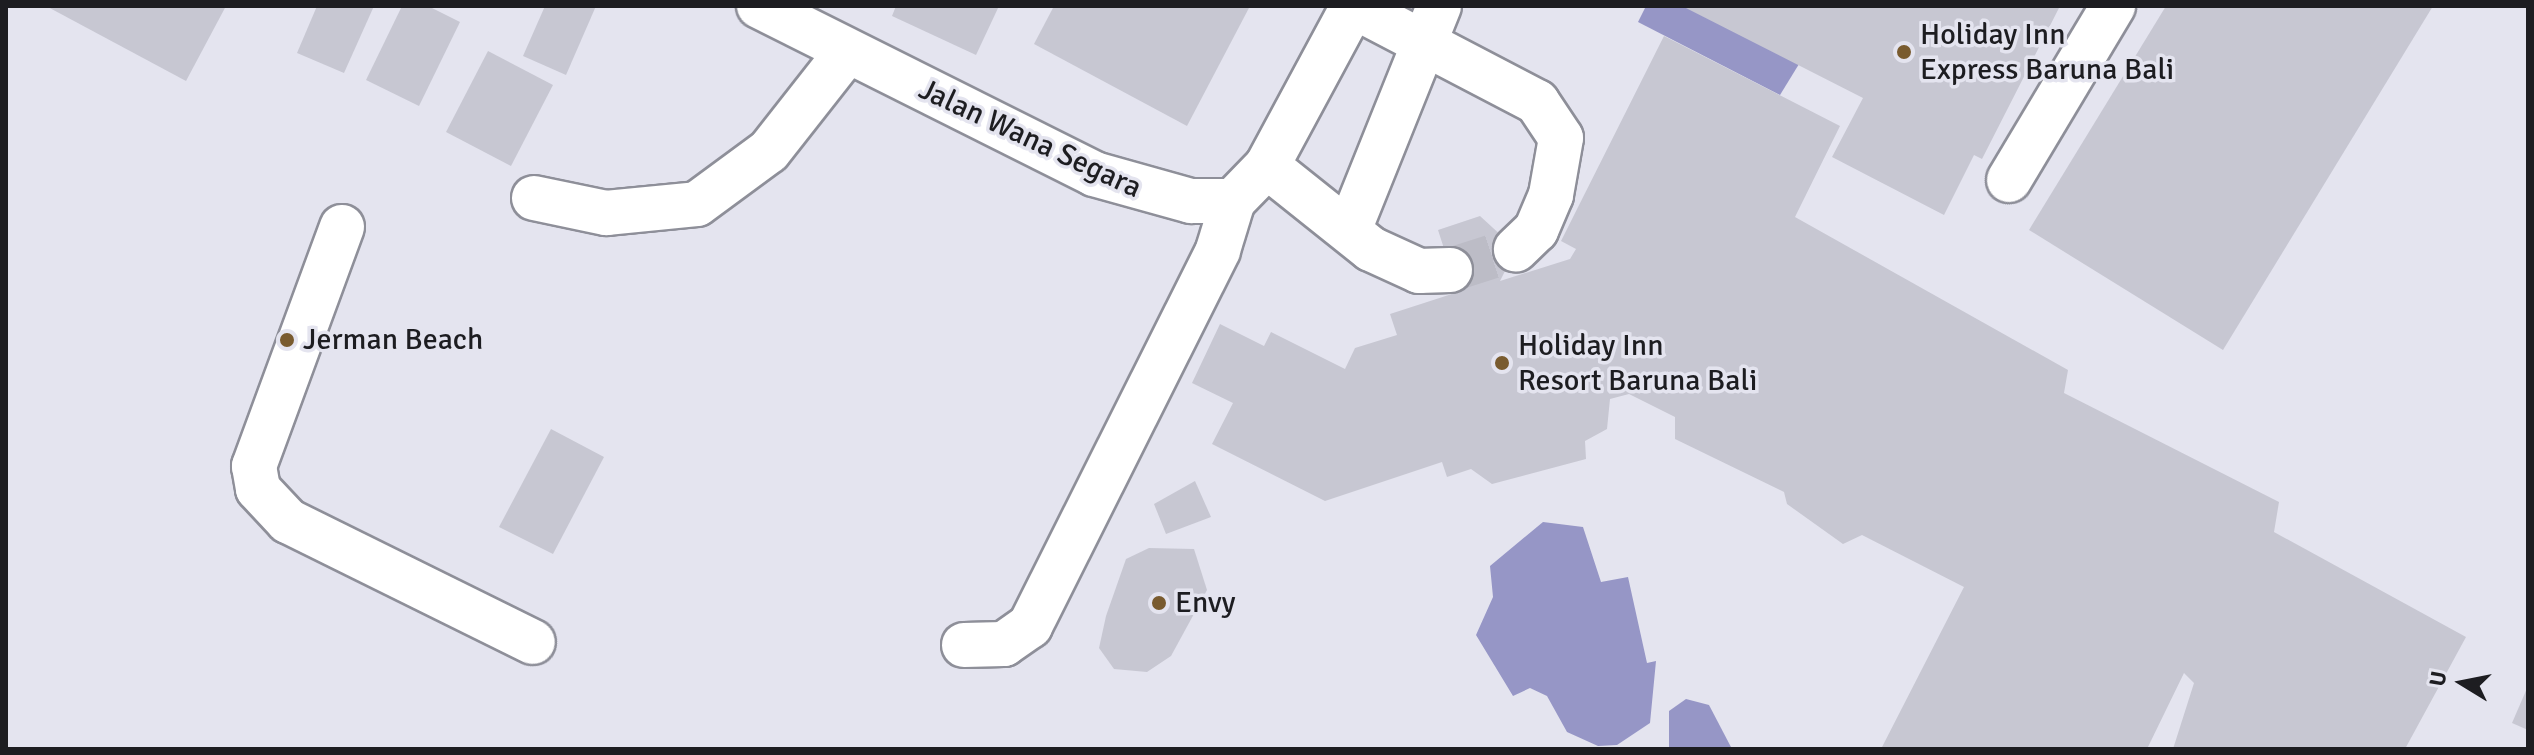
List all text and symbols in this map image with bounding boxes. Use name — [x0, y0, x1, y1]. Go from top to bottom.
place label: Holiday Inn Express Baruna Bali — [1920, 17, 2174, 88]
marker: Holiday Inn Express Baruna Bali — [1895, 43, 1913, 61]
street label: Jalan Wana Segara — [913, 72, 1147, 206]
place label: Jerman Beach — [303, 322, 483, 358]
place label: Holiday Inn Resort Baruna Bali — [1518, 328, 1757, 398]
marker: Jerman Beach — [278, 331, 296, 349]
marker: Holiday Inn Resort Baruna Bali — [1493, 354, 1511, 372]
place label: Envy — [1175, 585, 1236, 621]
marker: Envy — [1150, 594, 1168, 612]
north arrow — [2422, 643, 2502, 723]
text: U — [2423, 669, 2452, 688]

